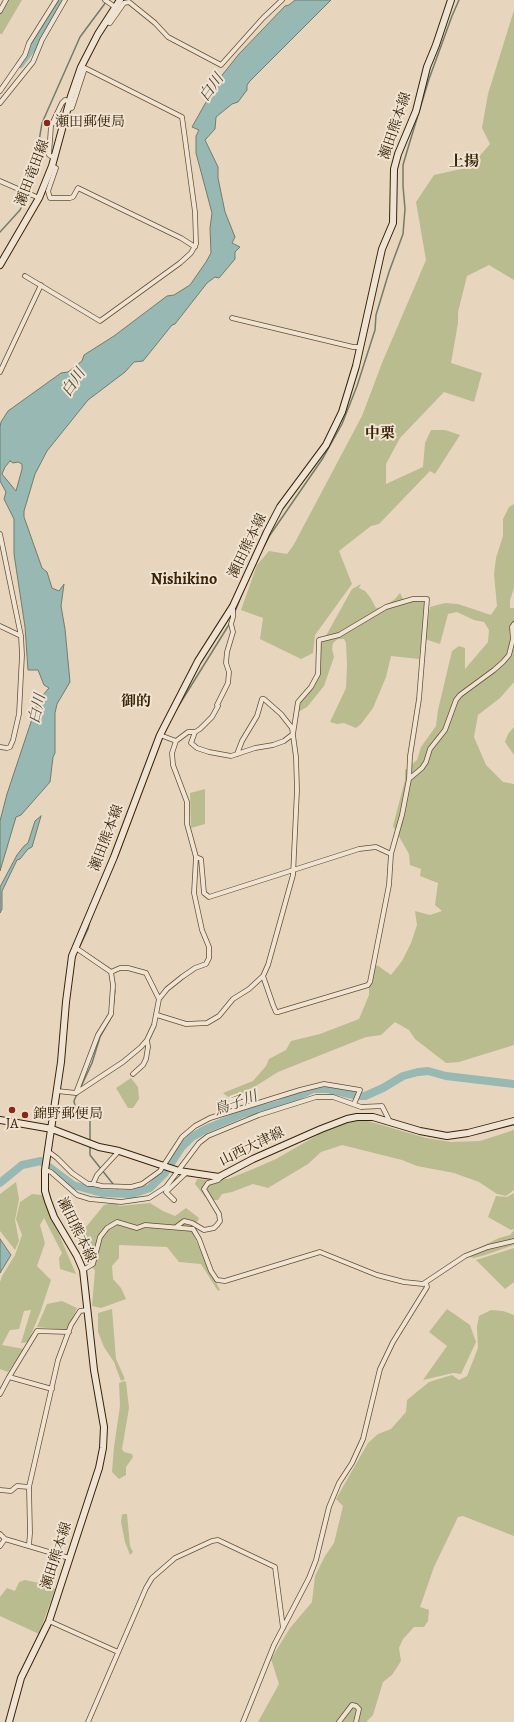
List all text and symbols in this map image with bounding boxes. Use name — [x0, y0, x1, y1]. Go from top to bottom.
water label: 白川 — [196, 71, 228, 105]
street label: 瀬田熊本線 — [377, 90, 415, 162]
place label: 瀬田郵便局 — [55, 115, 125, 131]
marker: 瀬田郵便局 — [42, 118, 52, 128]
street label: 瀬田竜田線 — [13, 137, 53, 209]
district label: 上揚 — [449, 153, 479, 171]
water label: 白川 — [58, 366, 90, 400]
district label: 中栗 — [365, 425, 395, 443]
street label: 瀬田熊本線 — [225, 511, 271, 581]
district label: Nishikino — [151, 570, 217, 590]
water label: 白川 — [26, 692, 50, 726]
district label: 御的 — [121, 693, 151, 711]
street label: 瀬田熊本線 — [87, 802, 127, 874]
water label: 鳥子川 — [212, 1088, 260, 1120]
marker: JA — [7, 1105, 17, 1115]
place label: 錦野郵便局 — [33, 1107, 103, 1123]
marker: 錦野郵便局 — [20, 1110, 30, 1120]
place label: JA — [6, 1117, 18, 1133]
street label: 山西大津線 — [217, 1124, 287, 1170]
street label: 瀬田熊本線 — [53, 1195, 99, 1265]
street label: 瀬田熊本線 — [38, 1520, 76, 1592]

